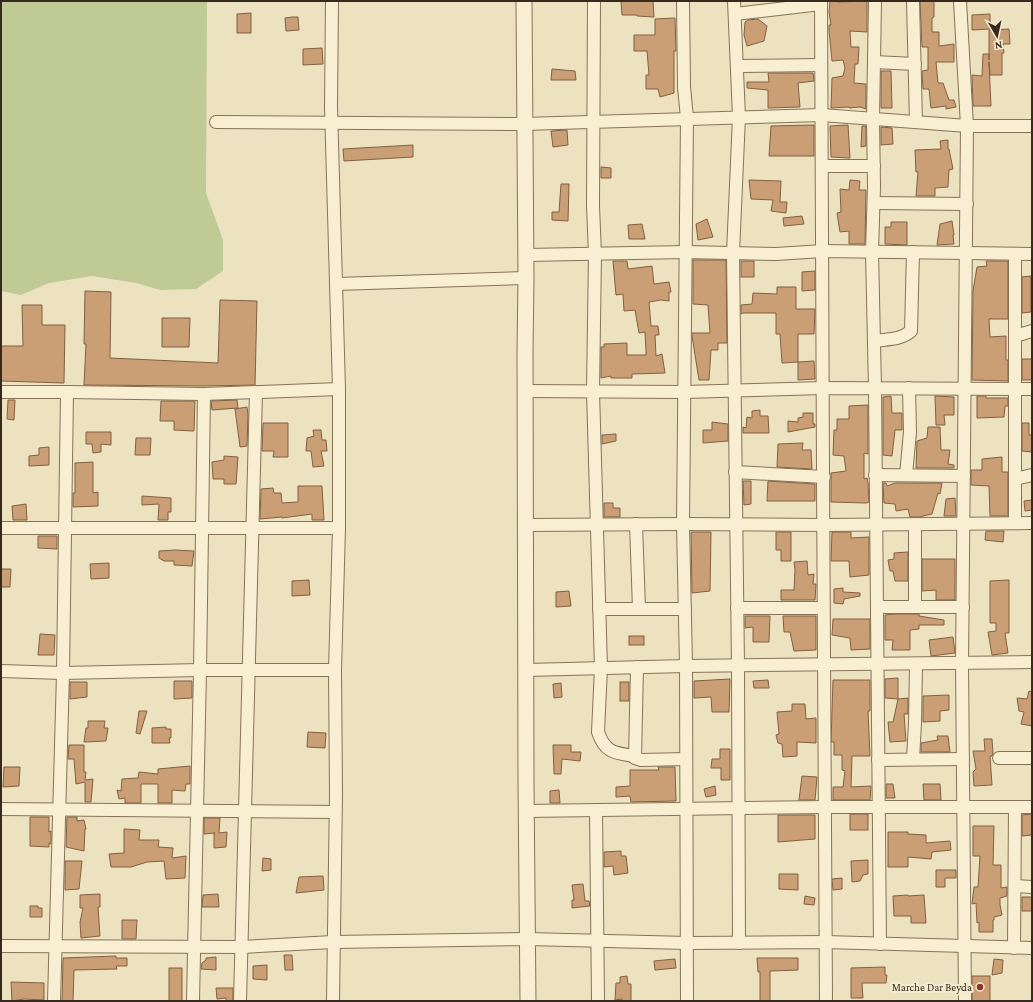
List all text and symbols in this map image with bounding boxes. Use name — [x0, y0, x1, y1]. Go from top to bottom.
north arrow — [977, 16, 1017, 56]
text: N — [993, 39, 1003, 52]
place label: Marche Dar Beyda — [892, 981, 972, 994]
marker: Marche Dar Beyda — [975, 982, 985, 992]

